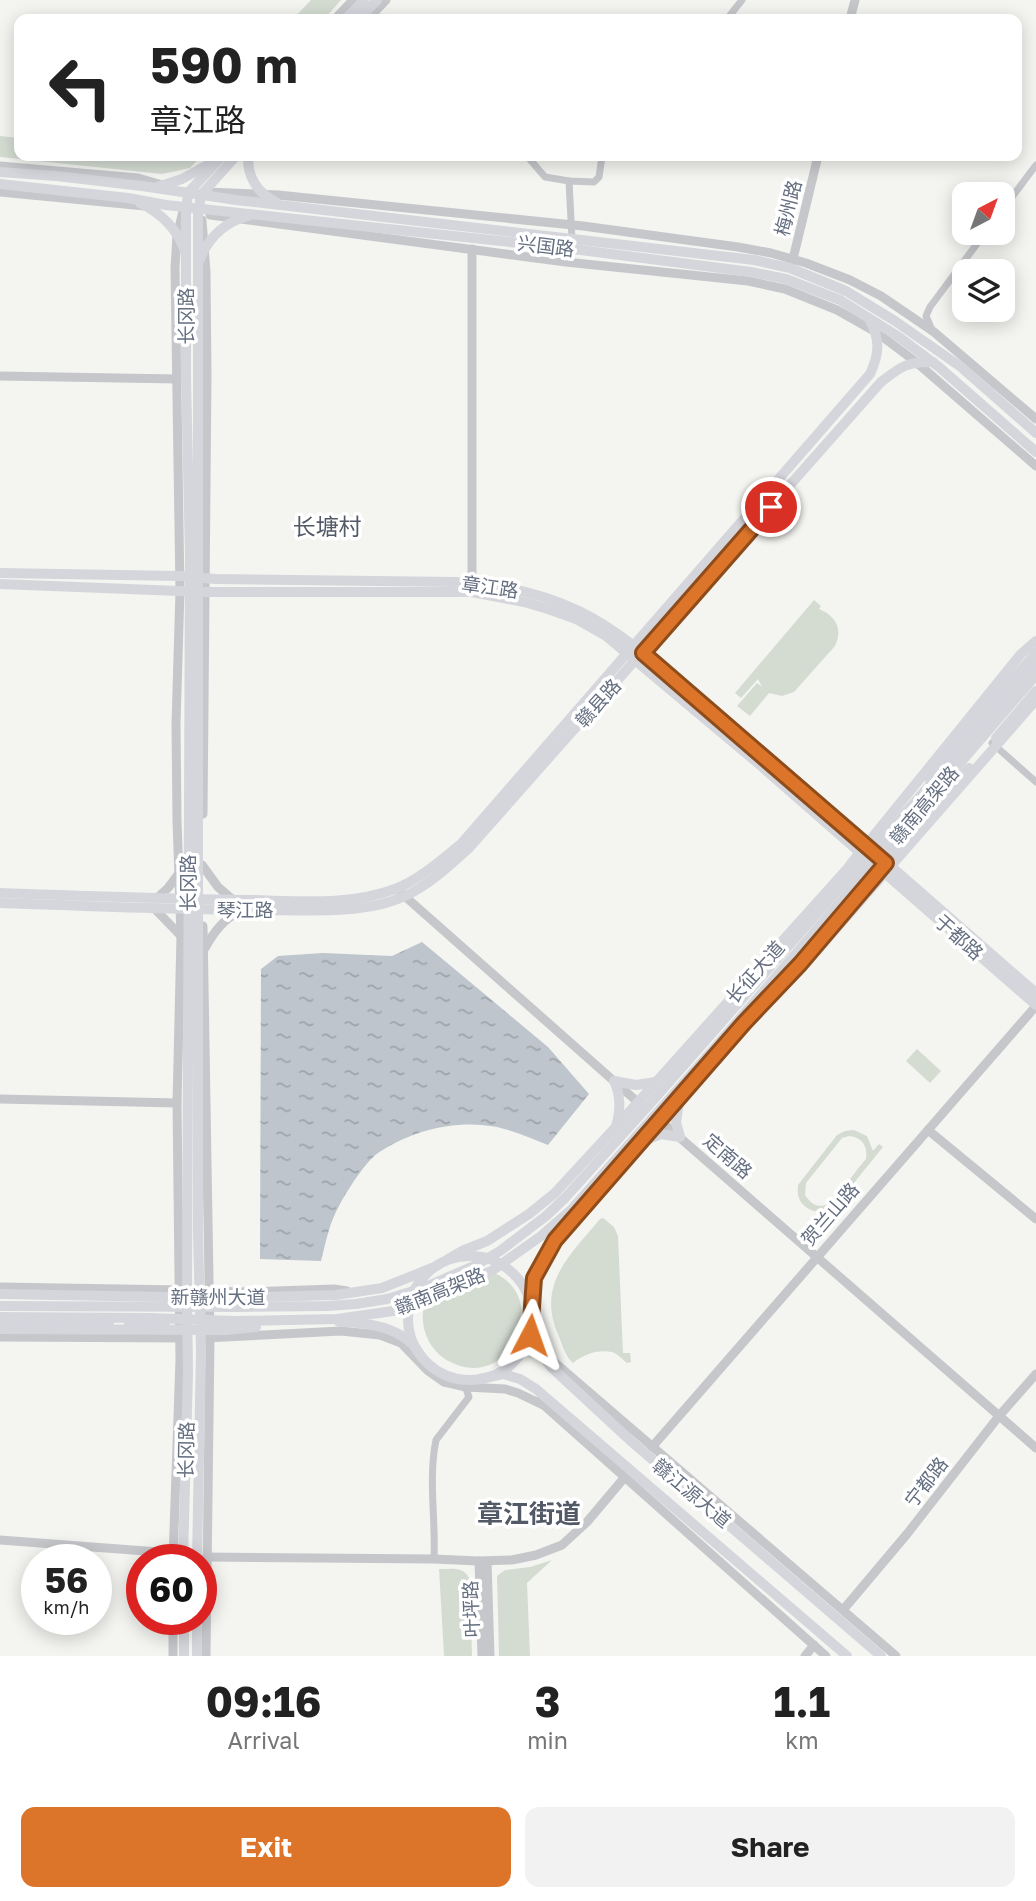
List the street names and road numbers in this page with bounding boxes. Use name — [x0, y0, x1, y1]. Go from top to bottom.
street label: 梅州路 — [769, 177, 806, 238]
street label: 兴国路 — [516, 231, 576, 260]
street label: 长冈路 — [174, 287, 197, 345]
street label: 章江路 — [460, 571, 520, 602]
street label: 赣县路 — [570, 674, 625, 732]
street label: 赣南高架路 — [884, 761, 963, 848]
street label: 长冈路 — [176, 854, 199, 912]
street label: 琴江路 — [216, 898, 274, 921]
street label: 于都路 — [930, 909, 988, 964]
street label: 长征大道 — [721, 936, 789, 1008]
street label: 定南路 — [699, 1128, 757, 1183]
street label: 贺兰山路 — [796, 1177, 863, 1250]
street label: 赣南高架路 — [391, 1262, 488, 1319]
street label: 新赣州大道 — [170, 1285, 266, 1308]
street label: 长冈路 — [174, 1421, 197, 1479]
street label: 宁都路 — [899, 1452, 952, 1511]
street label: 赣江源大道 — [649, 1453, 736, 1532]
street label: 叶坪路 — [458, 1580, 483, 1638]

